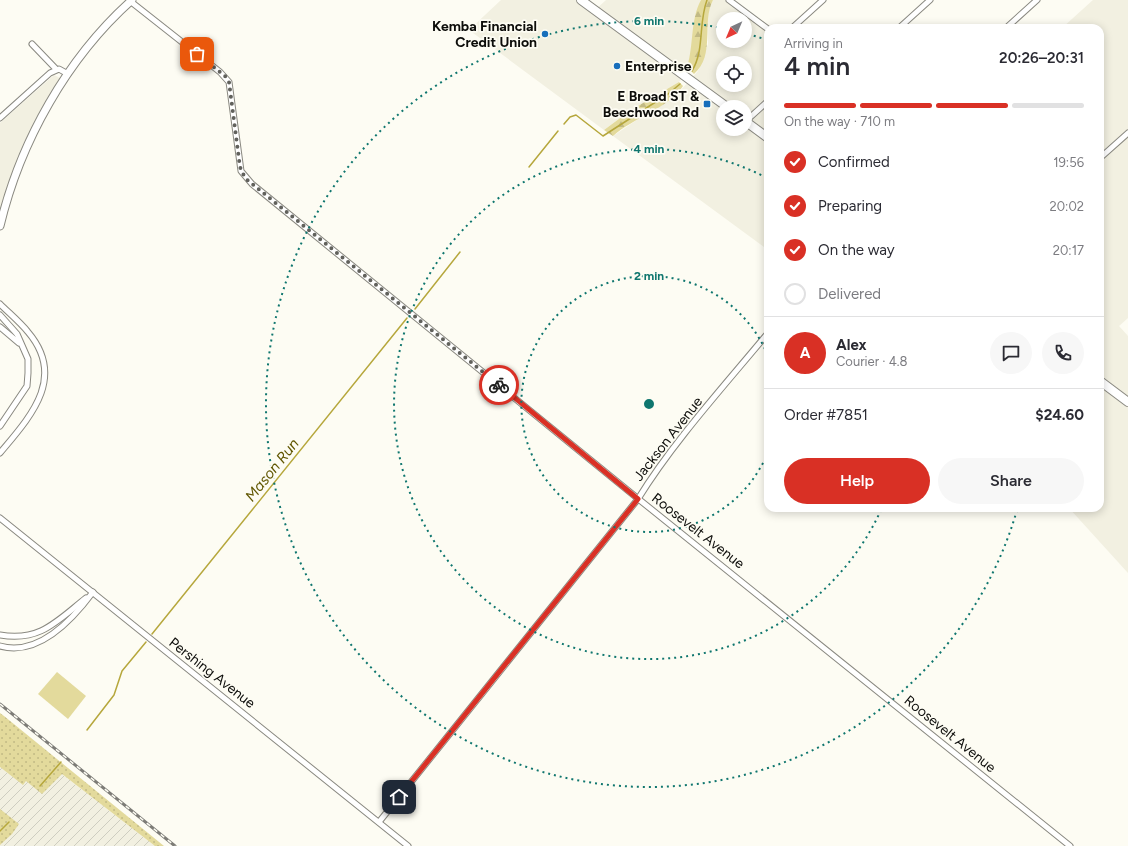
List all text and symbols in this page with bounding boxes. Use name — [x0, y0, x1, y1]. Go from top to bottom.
north arrow — [716, 12, 752, 48]
map controls — [716, 12, 752, 136]
text: 6 min — [634, 14, 664, 28]
place label: Kemba Financial Credit Union — [432, 18, 537, 51]
marker: Kemba Financial Credit Union — [540, 29, 550, 39]
text: Arriving in — [784, 36, 843, 51]
pin — [180, 37, 214, 71]
icon: bag — [186, 43, 208, 65]
text: 20:26–20:31 — [999, 49, 1084, 67]
text: 4 min — [784, 50, 850, 82]
button: locate — [716, 56, 752, 92]
place label: Enterprise — [625, 58, 692, 75]
marker: Enterprise — [612, 61, 622, 71]
place label: E Broad ST & Beechwood Rd — [603, 88, 700, 121]
marker: E Broad ST & Beechwood Rd — [702, 99, 712, 109]
button: layers — [716, 100, 752, 136]
text: On the way · 710 m — [784, 114, 895, 129]
text: 4 min — [634, 142, 665, 156]
icon: check — [784, 151, 806, 173]
text: Confirmed — [818, 153, 890, 171]
text: 19:56 — [1053, 155, 1084, 170]
icon: check — [784, 195, 806, 217]
text: Preparing — [818, 197, 882, 215]
text: 20:02 — [1050, 199, 1084, 214]
icon: check — [784, 239, 806, 261]
text: On the way — [818, 241, 895, 259]
text: 20:17 — [1053, 243, 1084, 258]
text: 2 min — [634, 269, 664, 283]
text: Delivered — [818, 285, 881, 303]
button: chat — [990, 332, 1032, 374]
button: phone — [1042, 332, 1084, 374]
text: Alex — [836, 336, 866, 354]
text: A — [800, 344, 810, 362]
text: Courier · 4.8 — [836, 354, 908, 369]
courier — [479, 365, 519, 405]
icon: bike — [488, 374, 510, 396]
street label: Jackson Avenue — [630, 393, 706, 484]
centre of rings — [642, 397, 656, 411]
text: Order #7851 — [784, 406, 868, 424]
text: $24.60 — [1035, 406, 1084, 424]
water label: Mason Run — [241, 435, 303, 505]
button: Help — [784, 458, 930, 504]
button: Share — [938, 458, 1084, 504]
street label: Roosevelt Avenue — [648, 490, 748, 573]
street label: Pershing Avenue — [165, 634, 259, 712]
street label: Roosevelt Avenue — [901, 692, 1000, 776]
pin — [382, 780, 416, 814]
icon: home — [388, 786, 410, 808]

